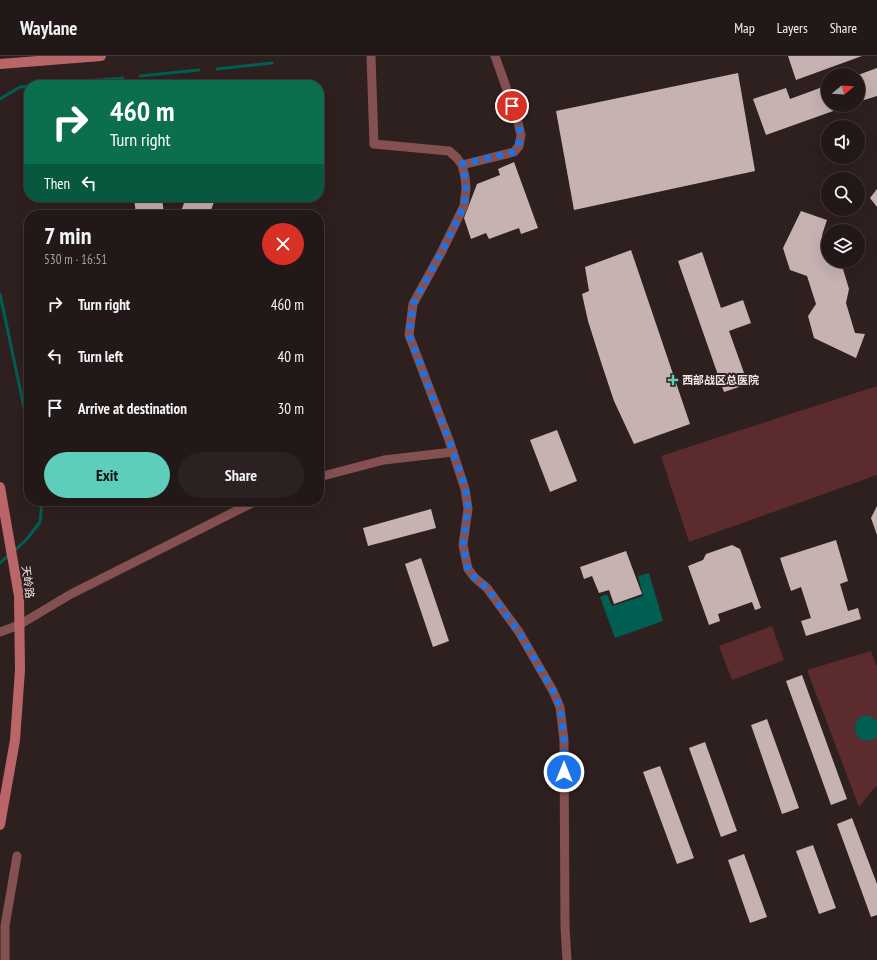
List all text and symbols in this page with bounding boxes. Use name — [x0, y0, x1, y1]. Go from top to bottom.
text: Waylane — [20, 16, 77, 40]
text: Map — [734, 19, 755, 37]
text: Layers — [777, 19, 808, 37]
text: Share — [830, 19, 857, 37]
north arrow — [821, 68, 865, 112]
map controls — [821, 68, 865, 268]
pin — [495, 89, 529, 123]
text: 460 m — [110, 92, 174, 129]
icon: arrive — [501, 95, 523, 117]
icon: right — [44, 96, 96, 148]
button: sound — [821, 120, 865, 164]
text: Turn right — [110, 128, 170, 151]
icon: left — [78, 172, 100, 194]
button: search — [821, 172, 865, 216]
text: Then — [44, 174, 70, 193]
text: 7 min — [44, 220, 91, 251]
button: close — [262, 223, 304, 265]
button: layers — [821, 224, 865, 268]
text: 530 m · 16:51 — [44, 251, 107, 268]
icon: right — [44, 293, 66, 315]
text: Turn right — [78, 295, 130, 314]
text: 460 m — [271, 295, 304, 314]
icon: left — [44, 345, 66, 367]
text: Turn left — [78, 347, 123, 366]
text: 40 m — [278, 347, 304, 366]
place label: 西部战区总医院 — [682, 373, 759, 387]
marker: 西部战区总医院 — [667, 374, 679, 386]
icon: arrive — [44, 397, 66, 419]
text: Arrive at destination — [78, 399, 187, 418]
text: 30 m — [278, 399, 304, 418]
button: Exit — [44, 452, 170, 498]
button: Share — [178, 452, 304, 498]
street label: 天岭路 — [19, 565, 37, 599]
position arrow — [543, 751, 585, 793]

